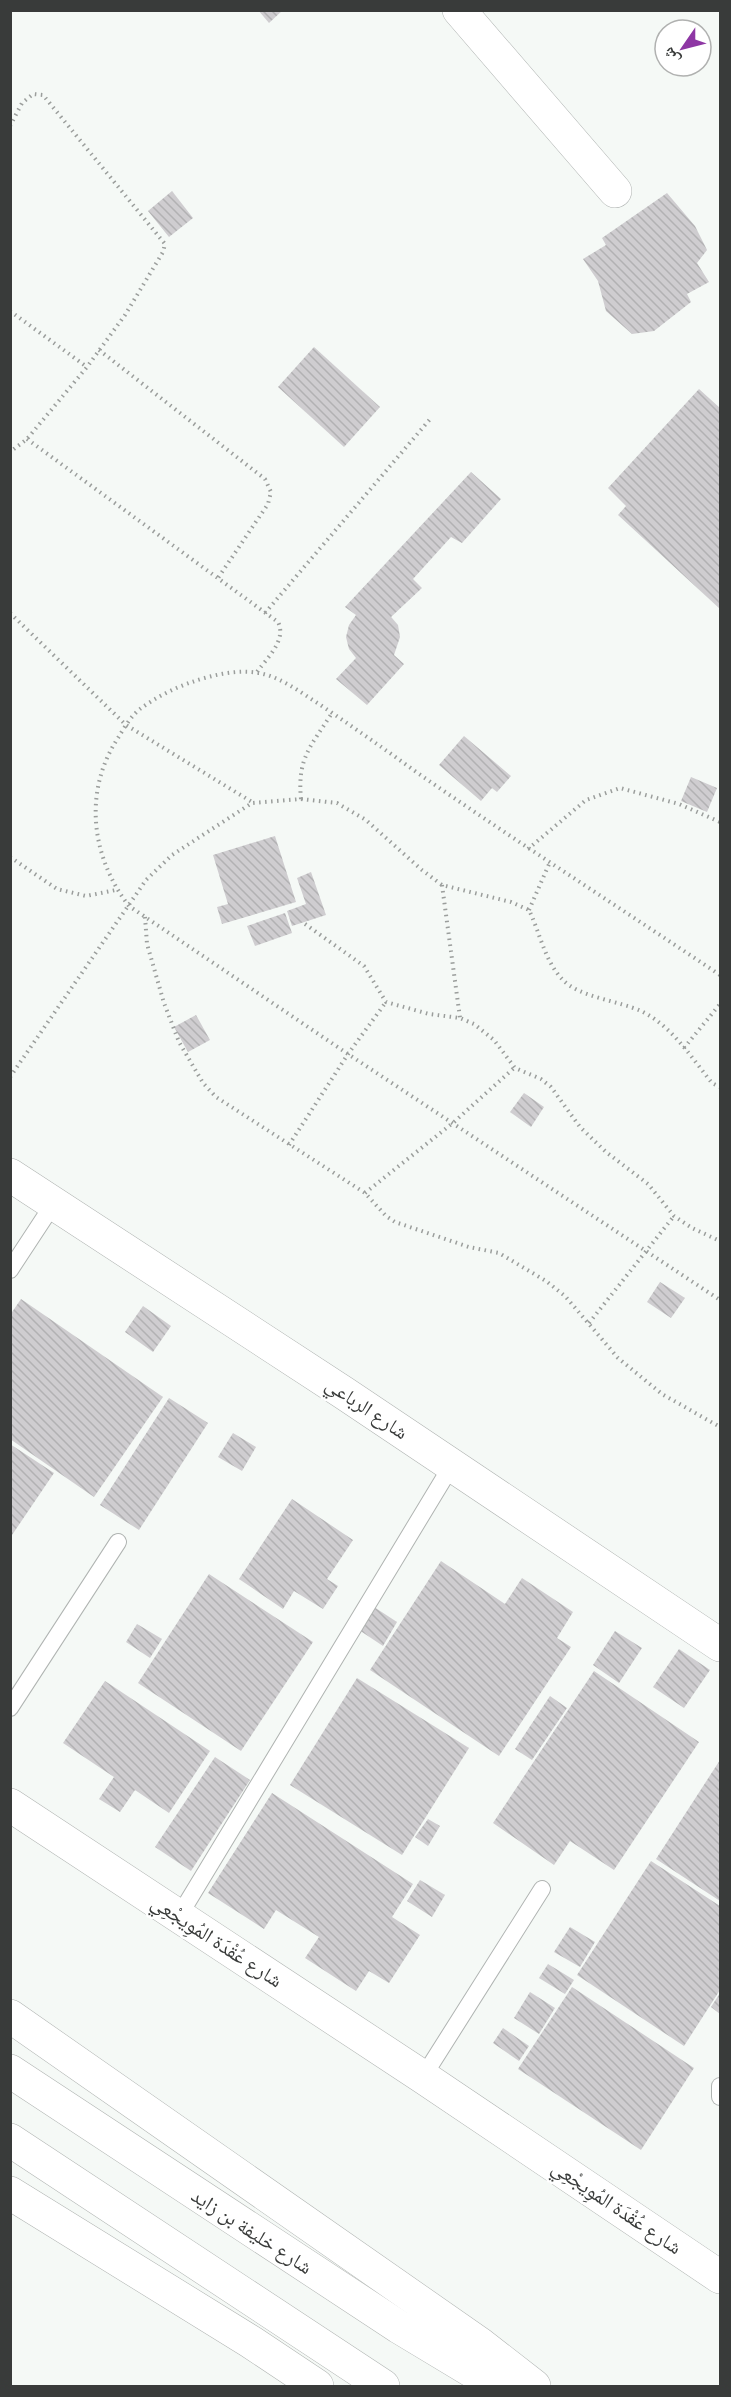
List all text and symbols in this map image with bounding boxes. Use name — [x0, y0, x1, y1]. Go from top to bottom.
north arrow — [653, 18, 713, 78]
text: ش — [658, 44, 684, 69]
street label: شارع الرباعي — [319, 1372, 413, 1448]
street label: شارع عُقْدَة المُوِيجْعِي — [145, 1890, 287, 1996]
street label: شارع عُقْدَة المُوِيجْعِي — [545, 2155, 686, 2263]
street label: شارع خليفة بن زايد — [187, 2183, 317, 2280]

